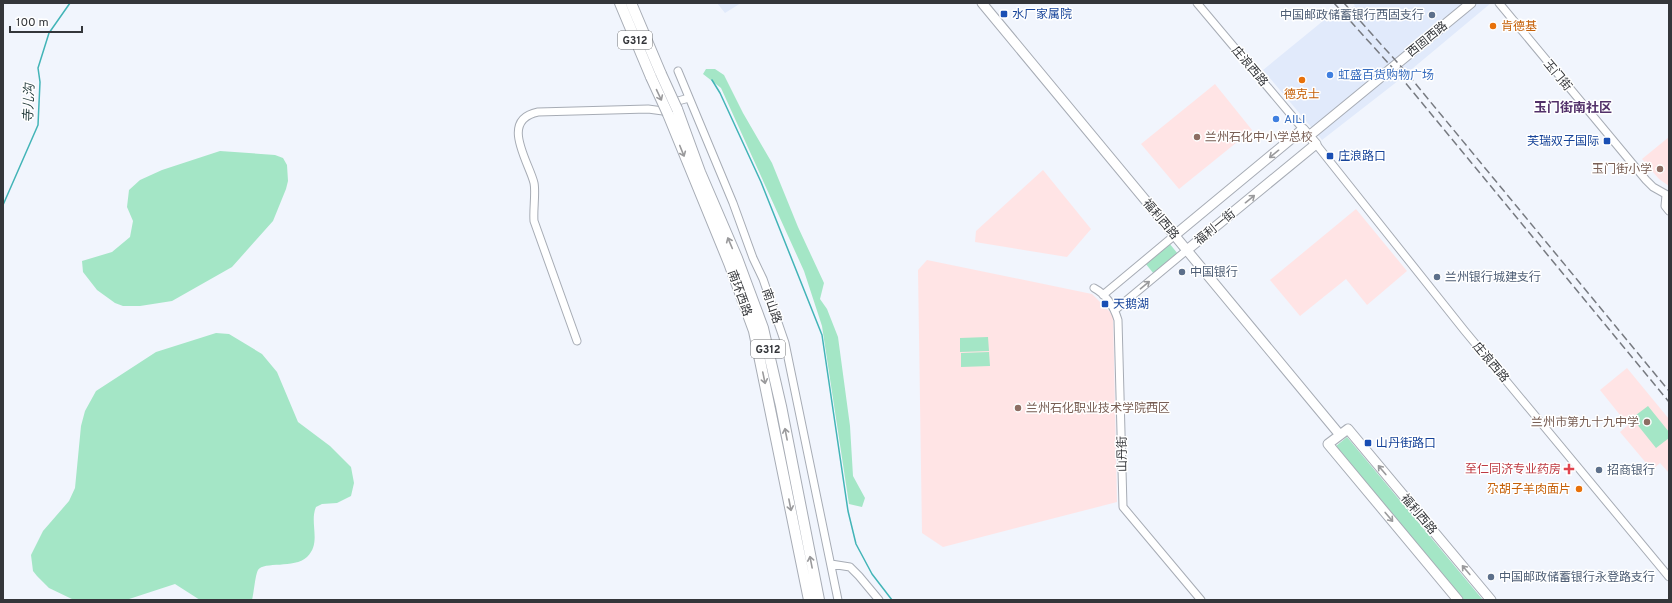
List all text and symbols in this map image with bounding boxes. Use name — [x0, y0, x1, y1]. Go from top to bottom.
place label: 水厂家属院 — [1012, 7, 1072, 23]
scale bar — [10, 8, 82, 34]
place label: 中国邮政储蓄银行西固支行 — [1280, 8, 1424, 24]
marker: 水厂家属院 — [999, 9, 1009, 19]
marker: 中国邮政储蓄银行西固支行 — [1427, 10, 1437, 20]
text: 100 m — [16, 15, 49, 31]
street label: 西固西路 — [1404, 18, 1451, 61]
place label: 肯德基 — [1501, 19, 1537, 35]
marker: 肯德基 — [1488, 21, 1498, 31]
road number: G312 — [618, 31, 652, 49]
street label: 庄浪西路 — [1228, 43, 1271, 90]
street label: 玉门街 — [1540, 57, 1575, 95]
place label: 虹盛百货购物广场 — [1338, 68, 1434, 84]
marker: 虹盛百货购物广场 — [1325, 70, 1335, 80]
marker: 德克士 — [1297, 75, 1307, 85]
water label: 寺儿沟 — [21, 81, 39, 123]
place label: 德克士 — [1284, 87, 1320, 103]
one-way arrow — [656, 89, 663, 101]
district label: 玉门街南社区 — [1534, 100, 1612, 117]
place label: AILI — [1284, 112, 1305, 128]
marker: AILI — [1271, 114, 1281, 124]
place label: 兰州石化中小学总校 — [1205, 130, 1313, 146]
marker: 兰州石化中小学总校 — [1192, 132, 1202, 142]
place label: 芙瑞·双子国际 — [1527, 134, 1599, 150]
marker: 芙瑞·双子国际 — [1602, 136, 1612, 146]
one-way arrow — [679, 144, 687, 156]
place label: 庄浪路口 — [1338, 149, 1386, 165]
one-way arrow — [1268, 150, 1279, 159]
marker: 庄浪路口 — [1325, 151, 1335, 161]
place label: 玉门街小学 — [1592, 162, 1652, 178]
marker: 玉门街小学 — [1655, 164, 1665, 174]
one-way arrow — [1244, 194, 1255, 203]
street label: 福利西路 — [1139, 196, 1182, 243]
street label: 福利一街 — [1192, 206, 1239, 249]
one-way arrow — [726, 237, 734, 249]
place label: 中国银行 — [1190, 265, 1238, 281]
marker: 中国银行 — [1177, 267, 1187, 277]
street label: 南环西路 — [723, 268, 755, 319]
place label: 兰州银行城建支行 — [1445, 270, 1541, 286]
marker: 兰州银行城建支行 — [1432, 272, 1442, 282]
one-way arrow — [1139, 281, 1150, 290]
street label: 南山路 — [758, 287, 784, 326]
place label: 天鹅湖 — [1113, 297, 1149, 313]
marker: 天鹅湖 — [1100, 299, 1110, 309]
street label: 庄浪西路 — [1469, 339, 1512, 386]
road number: G312 — [751, 340, 785, 358]
one-way arrow — [761, 371, 769, 384]
place label: 兰州石化职业技术学院·西区 — [1026, 401, 1170, 417]
marker: 兰州石化职业技术学院·西区 — [1013, 403, 1023, 413]
place label: 兰州市第九十九中学 — [1531, 415, 1639, 431]
marker: 兰州市第九十九中学 — [1642, 417, 1652, 427]
one-way arrow — [782, 428, 790, 441]
street label: 山丹街 — [1115, 436, 1131, 472]
place label: 山丹街路口 — [1376, 436, 1436, 452]
marker: 山丹街路口 — [1363, 438, 1373, 448]
place label: 至仁同济专业药房 — [1465, 462, 1561, 478]
place label: 招商银行 — [1607, 463, 1655, 479]
marker: 至仁同济专业药房 — [1564, 464, 1574, 474]
one-way arrow — [1378, 465, 1387, 476]
marker: 招商银行 — [1594, 465, 1604, 475]
place label: 尕胡子羊肉面片 — [1487, 482, 1571, 498]
marker: 尕胡子羊肉面片 — [1574, 484, 1584, 494]
street label: 福利西路 — [1397, 491, 1440, 538]
one-way arrow — [787, 498, 795, 511]
one-way arrow — [1384, 512, 1393, 523]
one-way arrow — [807, 556, 815, 569]
one-way arrow — [1461, 565, 1470, 575]
place label: 中国邮政储蓄银行永登路支行 — [1499, 570, 1655, 586]
marker: 中国邮政储蓄银行永登路支行 — [1486, 572, 1496, 582]

